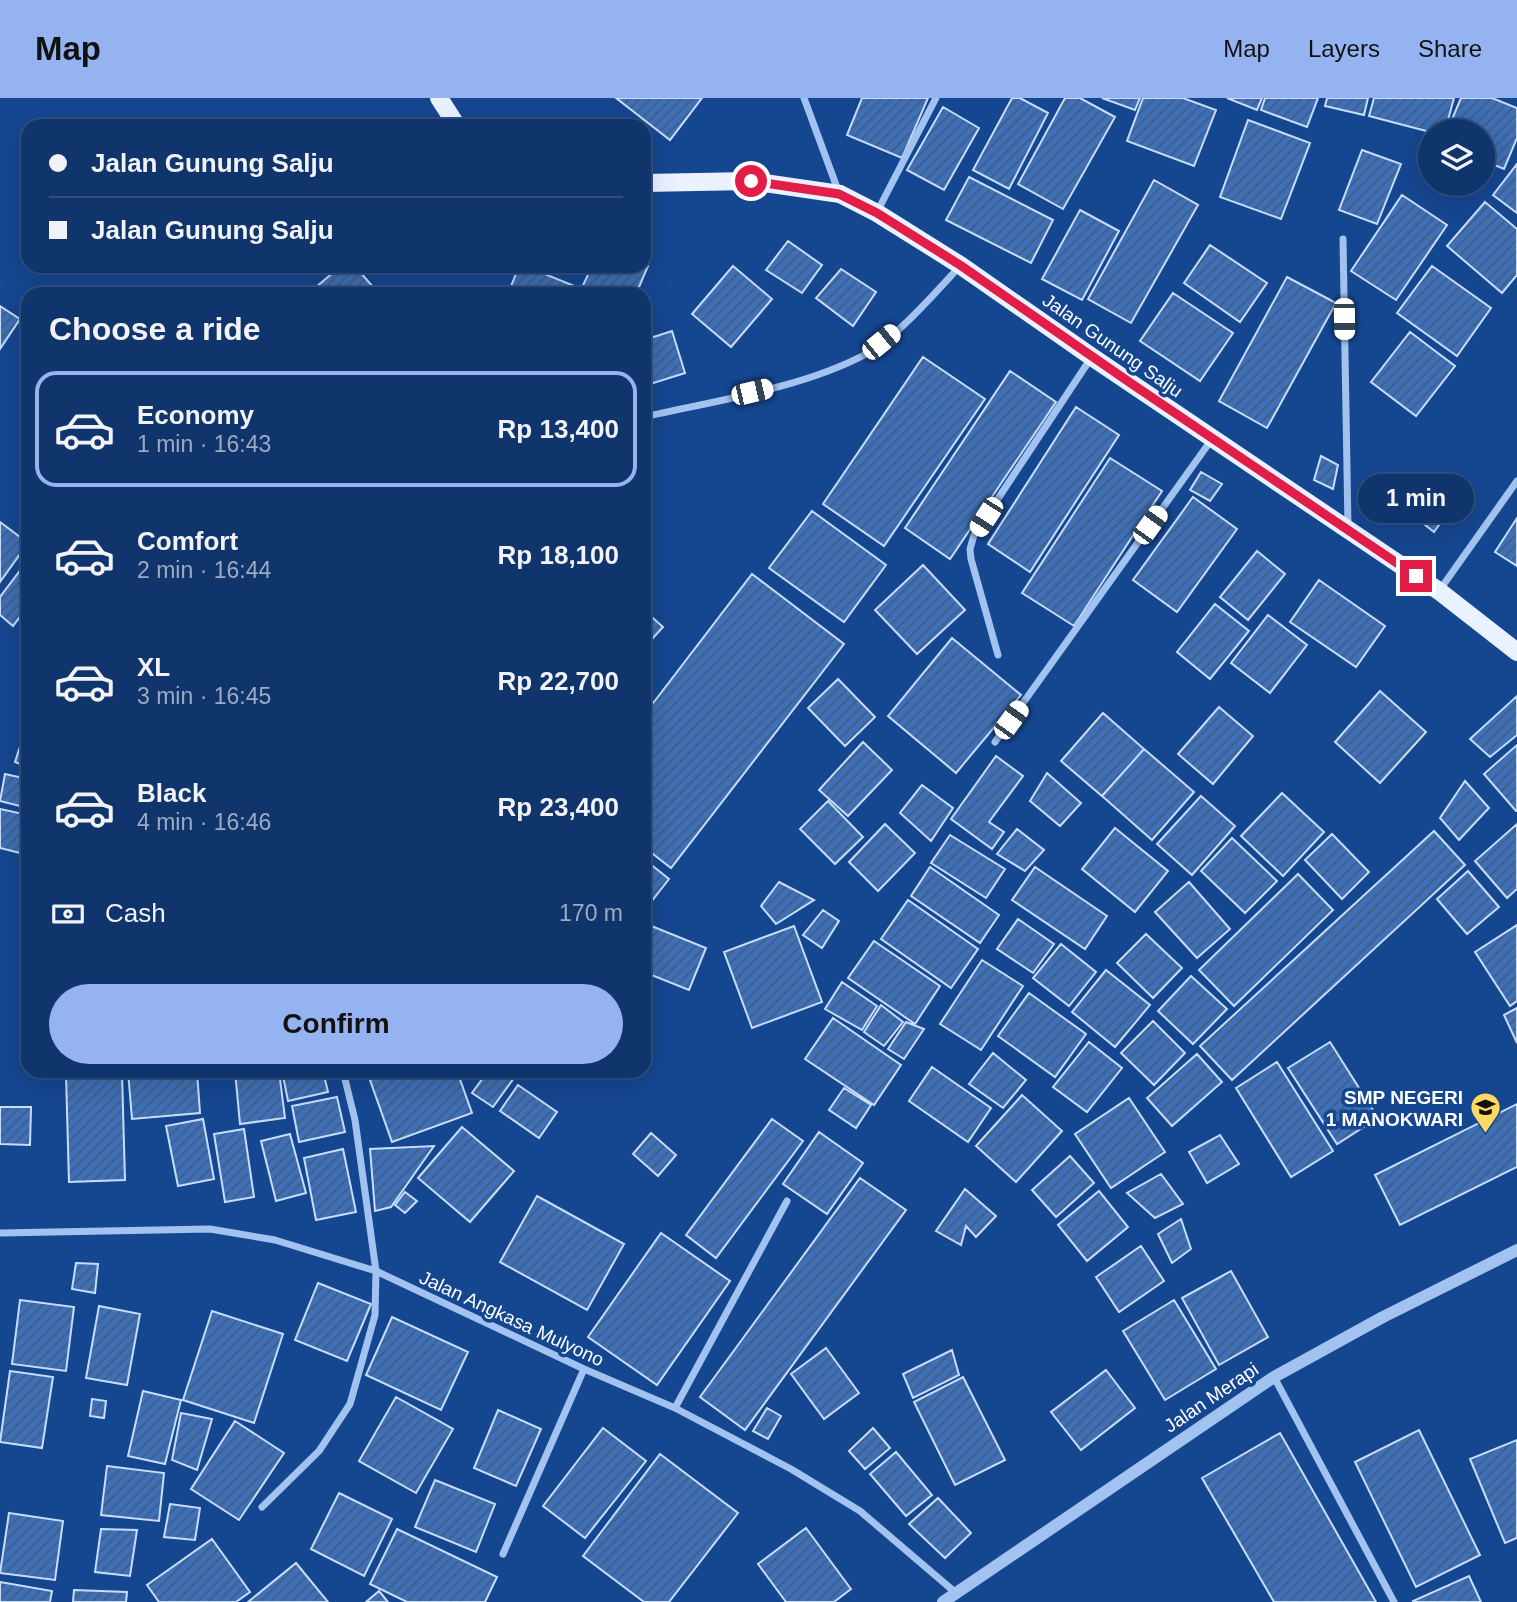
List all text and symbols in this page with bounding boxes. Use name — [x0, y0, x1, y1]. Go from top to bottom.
text: Map — [35, 30, 101, 67]
text: Map — [1223, 35, 1270, 62]
text: Layers — [1308, 35, 1380, 62]
text: Share — [1418, 35, 1482, 62]
map controls — [1418, 119, 1495, 196]
button: layers — [1418, 119, 1495, 196]
text: Jalan Gunung Salju — [91, 148, 334, 178]
route start — [735, 165, 767, 197]
text: Jalan Gunung Salju — [91, 215, 334, 245]
street label: Jalan Gunung Salju — [1039, 289, 1187, 402]
car — [1334, 298, 1355, 340]
text: Choose a ride — [49, 311, 261, 347]
car — [859, 321, 904, 363]
car — [730, 377, 775, 407]
icon: car — [53, 398, 116, 461]
text: Economy — [137, 400, 254, 430]
text: Rp 13,400 — [498, 414, 619, 444]
text: 1 min · 16:43 — [137, 431, 271, 457]
callout: 1 min — [1358, 475, 1474, 524]
text: 1 min — [1386, 485, 1446, 511]
car — [966, 494, 1007, 540]
car — [1130, 502, 1171, 548]
icon: car — [53, 524, 116, 587]
text: Comfort — [137, 526, 238, 556]
text: Rp 18,100 — [498, 540, 619, 570]
text: 2 min · 16:44 — [137, 557, 271, 583]
route end — [1400, 560, 1432, 592]
icon: car — [53, 650, 116, 713]
text: XL — [137, 652, 170, 682]
text: Rp 22,700 — [498, 666, 619, 696]
text: 3 min · 16:45 — [137, 683, 271, 709]
car — [991, 697, 1032, 743]
icon: car — [53, 776, 116, 839]
text: Black — [137, 778, 206, 808]
text: Rp 23,400 — [498, 792, 619, 822]
text: 4 min · 16:46 — [137, 809, 271, 835]
icon: cash — [49, 895, 87, 933]
text: Cash — [105, 898, 166, 928]
text: 170 m — [559, 900, 623, 926]
button: Confirm — [49, 984, 623, 1064]
place label: SMP NEGERI 1 MANOKWARI — [1326, 1087, 1463, 1130]
school or university icon: SMP NEGERI 1 MANOKWARI — [1469, 1091, 1503, 1135]
street label: Jalan Angkasa Mulyono — [416, 1267, 607, 1370]
street label: Jalan Merapi — [1160, 1358, 1262, 1437]

